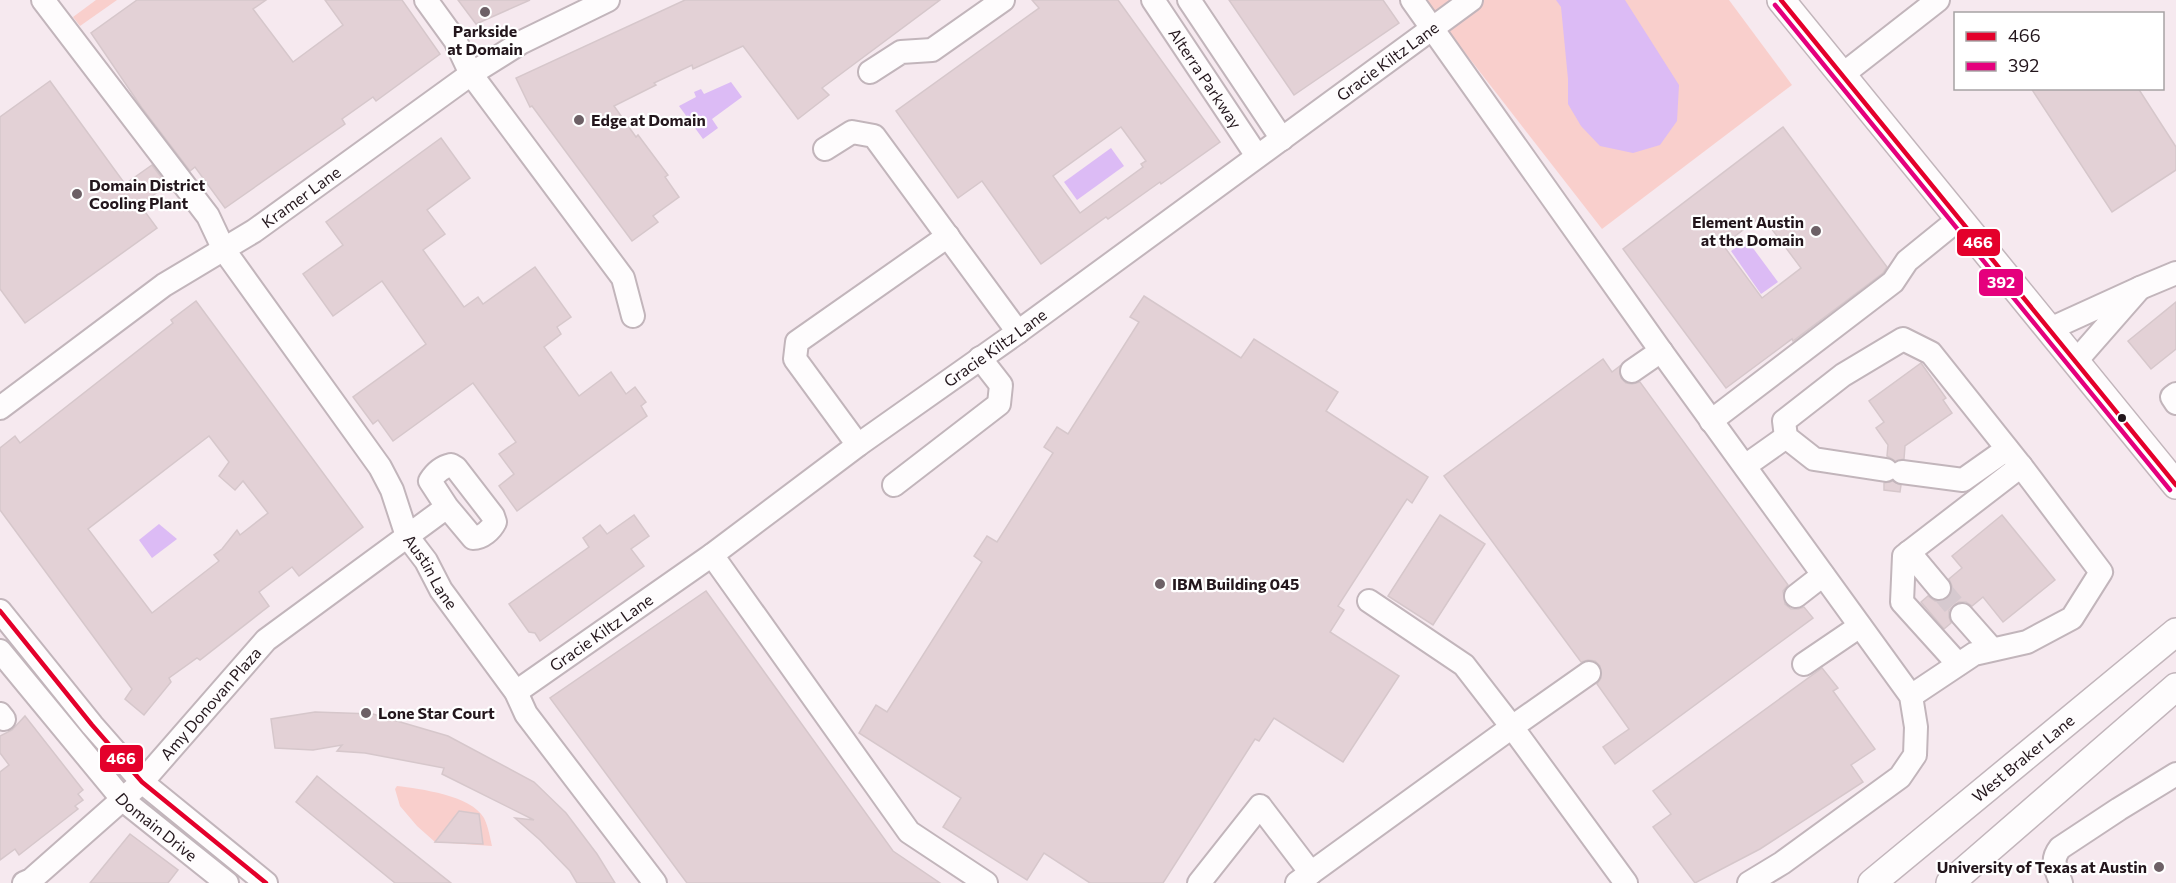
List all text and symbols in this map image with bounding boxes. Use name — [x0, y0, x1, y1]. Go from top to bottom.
marker: Parkside at Domain — [478, 5, 492, 19]
legend — [1954, 12, 2164, 90]
street label: Gracie Kiltz Lane — [1333, 17, 1442, 104]
place label: Parkside at Domain — [447, 21, 523, 58]
street label: Alterra Parkway — [1165, 24, 1246, 132]
text: 466 — [2008, 24, 2041, 46]
text: 392 — [2008, 54, 2039, 76]
place label: Edge at Domain — [591, 110, 706, 129]
marker: Edge at Domain — [572, 113, 586, 127]
street label: Kramer Lane — [258, 162, 344, 231]
place label: Domain District Cooling Plant — [89, 175, 206, 212]
marker: Domain District Cooling Plant — [70, 187, 84, 201]
place label: Element Austin at the Domain — [1692, 212, 1804, 249]
marker: Element Austin at the Domain — [1809, 224, 1823, 238]
line badge: 466 — [1956, 228, 2001, 257]
text: 466 — [1963, 232, 1993, 251]
line badge: 392 — [1978, 268, 2024, 297]
text: 392 — [1987, 272, 2015, 291]
street label: Gracie Kiltz Lane — [940, 304, 1050, 390]
unlabelled marker — [2116, 412, 2128, 424]
street label: Austin Lane — [400, 530, 462, 613]
place label: IBM Building 045 — [1172, 574, 1299, 593]
marker: IBM Building 045 — [1153, 577, 1167, 591]
street label: Gracie Kiltz Lane — [546, 589, 656, 675]
street label: Amy Donovan Plaza — [156, 643, 265, 763]
place label: Lone Star Court — [378, 703, 495, 722]
marker: Lone Star Court — [359, 706, 373, 720]
street label: West Braker Lane — [1968, 710, 2078, 806]
line badge: 466 — [99, 744, 144, 773]
text: 466 — [106, 748, 136, 767]
street label: Domain Drive — [112, 789, 201, 865]
place label: University of Texas at Austin — [1937, 857, 2147, 876]
marker: University of Texas at Austin — [2152, 860, 2166, 874]

